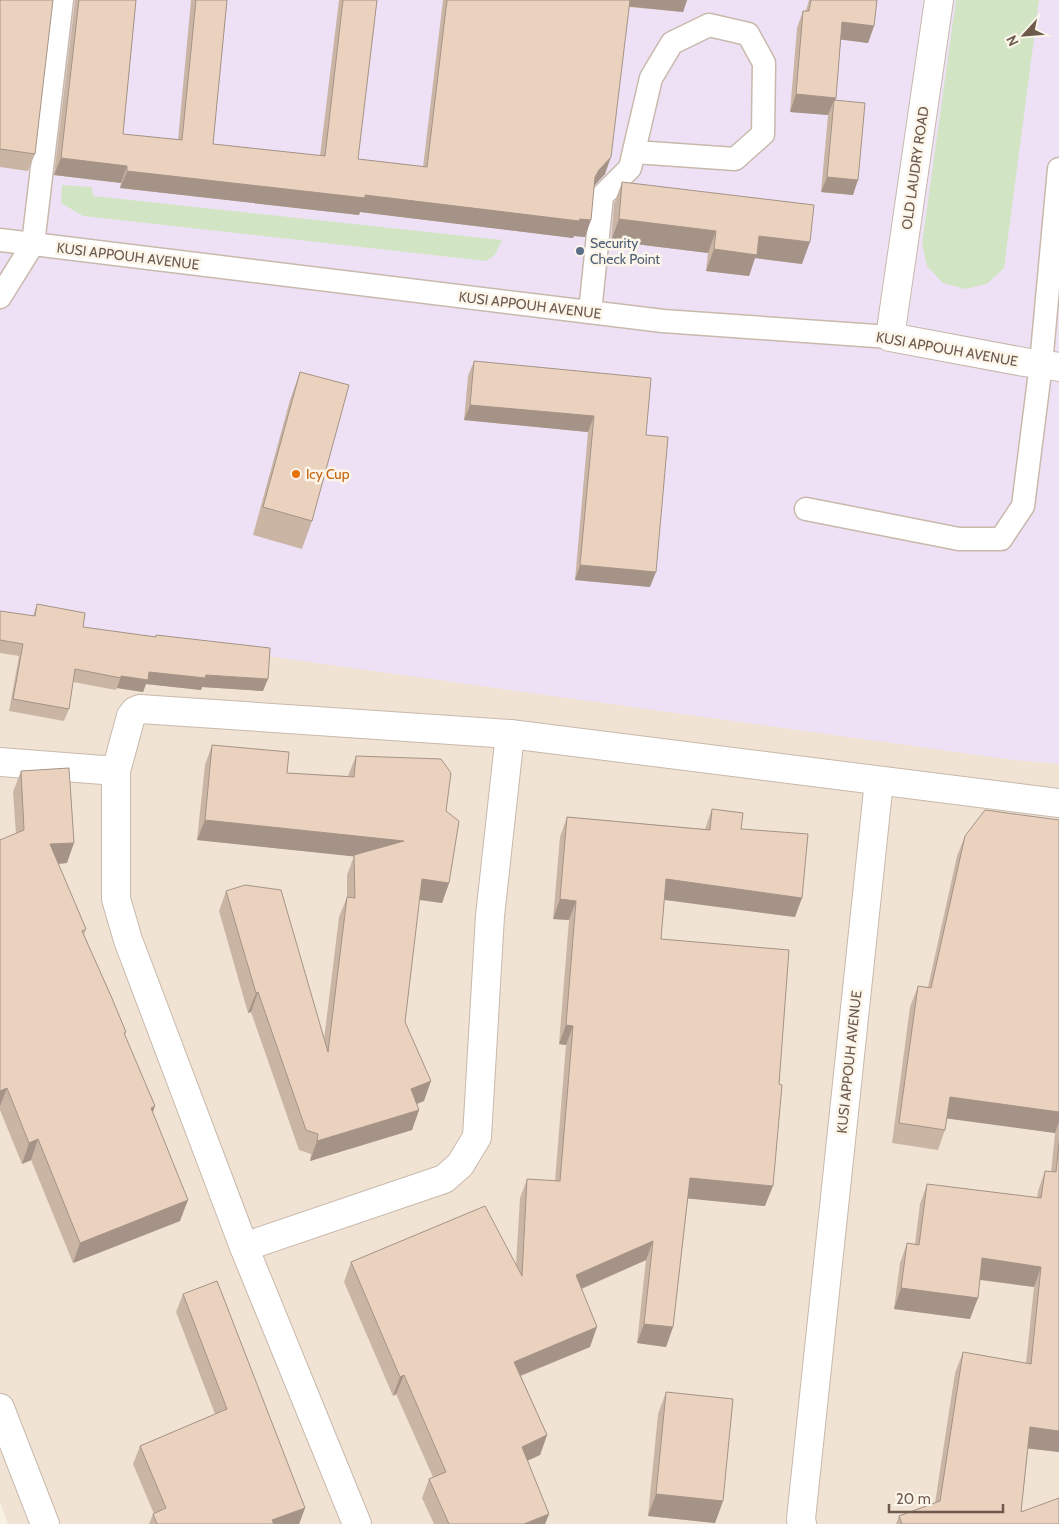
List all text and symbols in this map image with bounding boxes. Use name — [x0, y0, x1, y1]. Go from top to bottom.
north arrow — [999, 10, 1049, 60]
text: N — [1002, 32, 1023, 49]
street label: OLD LAUDRY ROAD — [897, 105, 933, 231]
place label: Security Check Point — [590, 234, 660, 268]
street label: KUSI APPOUH AVENUE — [56, 238, 201, 274]
marker: Security Check Point — [574, 245, 586, 257]
street label: KUSI APPOUH AVENUE — [458, 287, 603, 323]
street label: KUSI APPOUH AVENUE — [875, 328, 1019, 370]
place label: Icy Cup — [306, 465, 350, 483]
marker: Icy Cup — [290, 468, 302, 480]
street label: KUSI APPOUH AVENUE — [833, 989, 865, 1134]
scale bar — [889, 1482, 1003, 1514]
text: 20 m — [896, 1490, 931, 1508]

